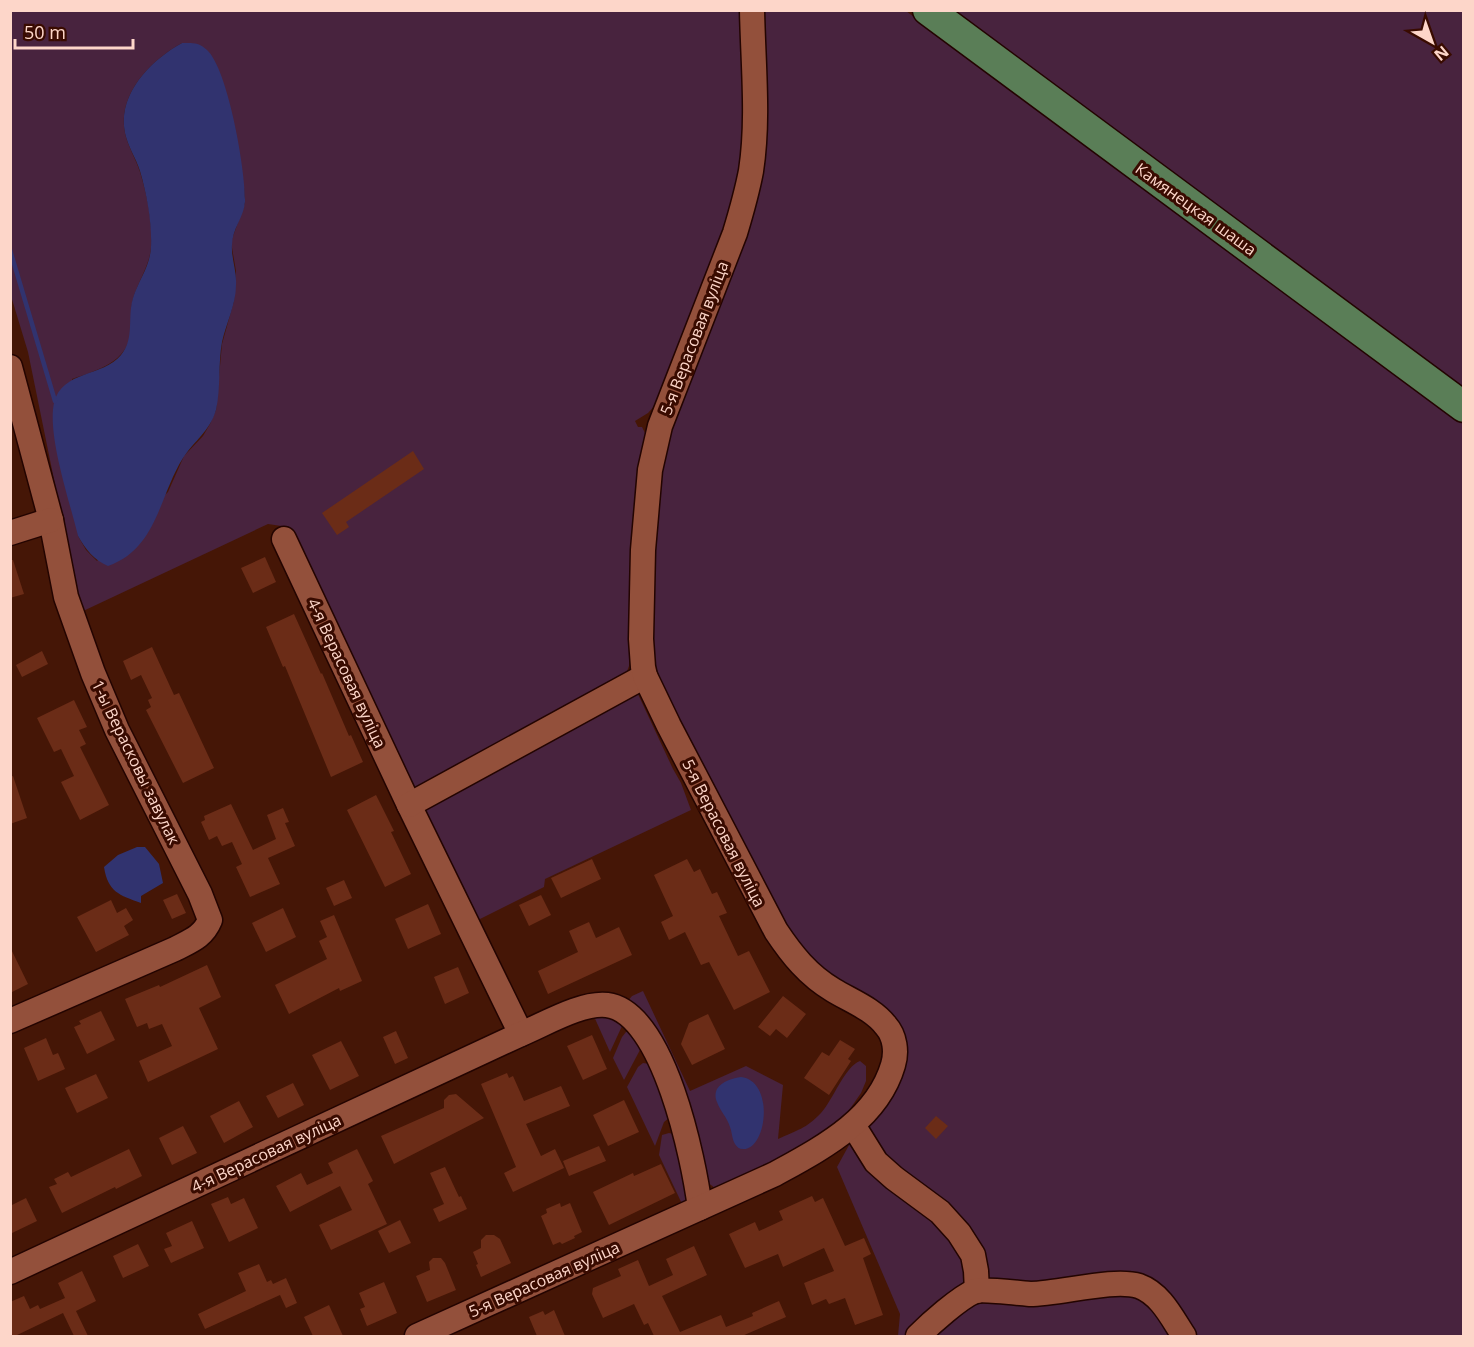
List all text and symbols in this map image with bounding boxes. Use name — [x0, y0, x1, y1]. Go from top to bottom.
scale bar — [15, 12, 134, 50]
north arrow — [1402, 12, 1462, 72]
text: 50 m — [24, 20, 66, 44]
text: N — [1430, 41, 1454, 66]
street label: Камянецкая шаша — [1131, 158, 1261, 260]
street label: 5-я Верасовая вуліца — [655, 258, 733, 418]
street label: 4-я Верасовая вуліца — [303, 594, 391, 752]
street label: 1-ы Верасковы завулак — [87, 676, 186, 848]
street label: 5-я Верасовая вуліца — [677, 755, 771, 911]
street label: 4-я Верасовая вуліца — [187, 1109, 345, 1197]
street label: 5-я Верасовая вуліца — [465, 1236, 623, 1322]

